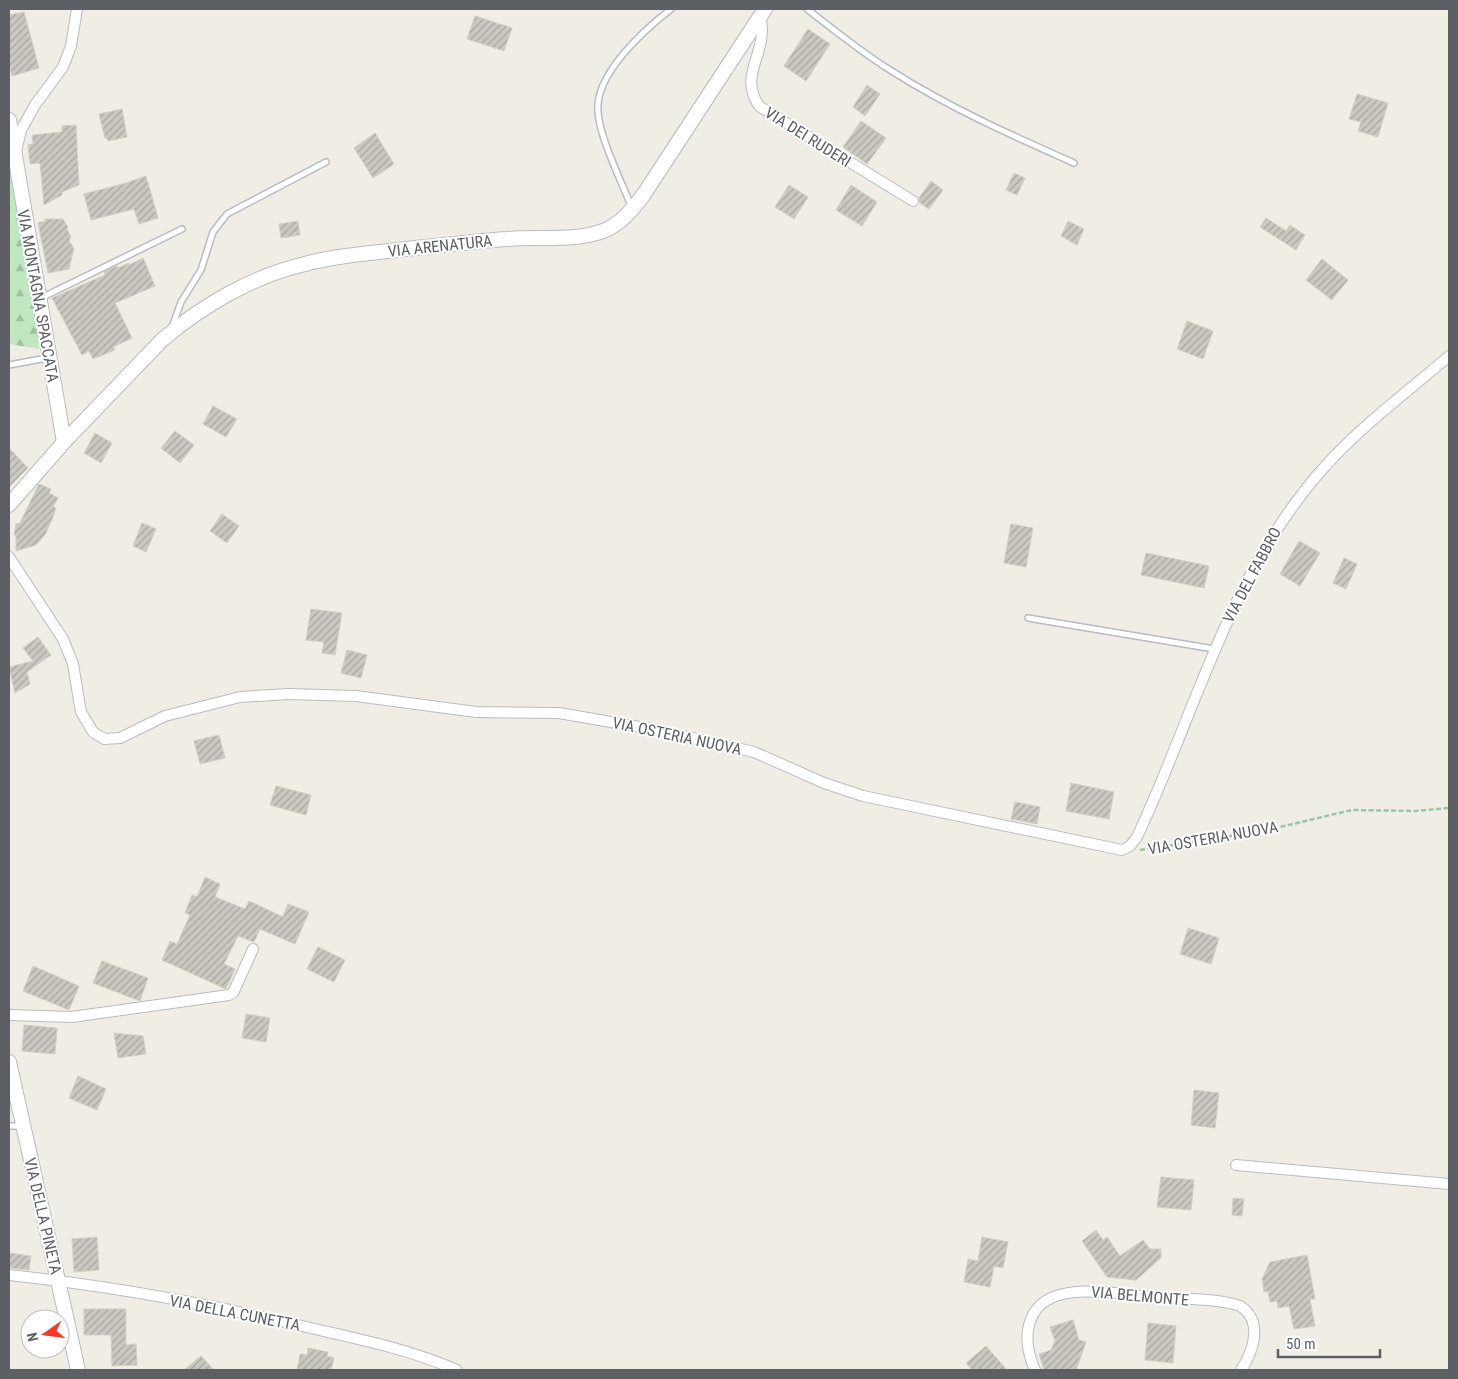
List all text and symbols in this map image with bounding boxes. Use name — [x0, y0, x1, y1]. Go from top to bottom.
street label: VIA DEI RUDERI — [761, 103, 855, 171]
street label: VIA MONTAGNA SPACCATA — [13, 208, 63, 384]
street label: VIA ARENATURA — [387, 231, 493, 261]
street label: VIA DEL FABBRO — [1219, 524, 1285, 626]
street label: VIA OSTERIA NUOVA — [611, 713, 743, 759]
street label: VIA OSTERIA NUOVA — [1147, 817, 1279, 859]
street label: VIA DELLA PINETA — [20, 1156, 66, 1276]
street label: VIA BELMONTE — [1090, 1282, 1190, 1310]
street label: VIA DELLA CUNETTA — [168, 1291, 302, 1335]
north arrow — [20, 1309, 70, 1359]
scale bar — [1278, 1326, 1380, 1358]
text: N — [24, 1331, 41, 1343]
text: 50 m — [1286, 1335, 1316, 1353]

